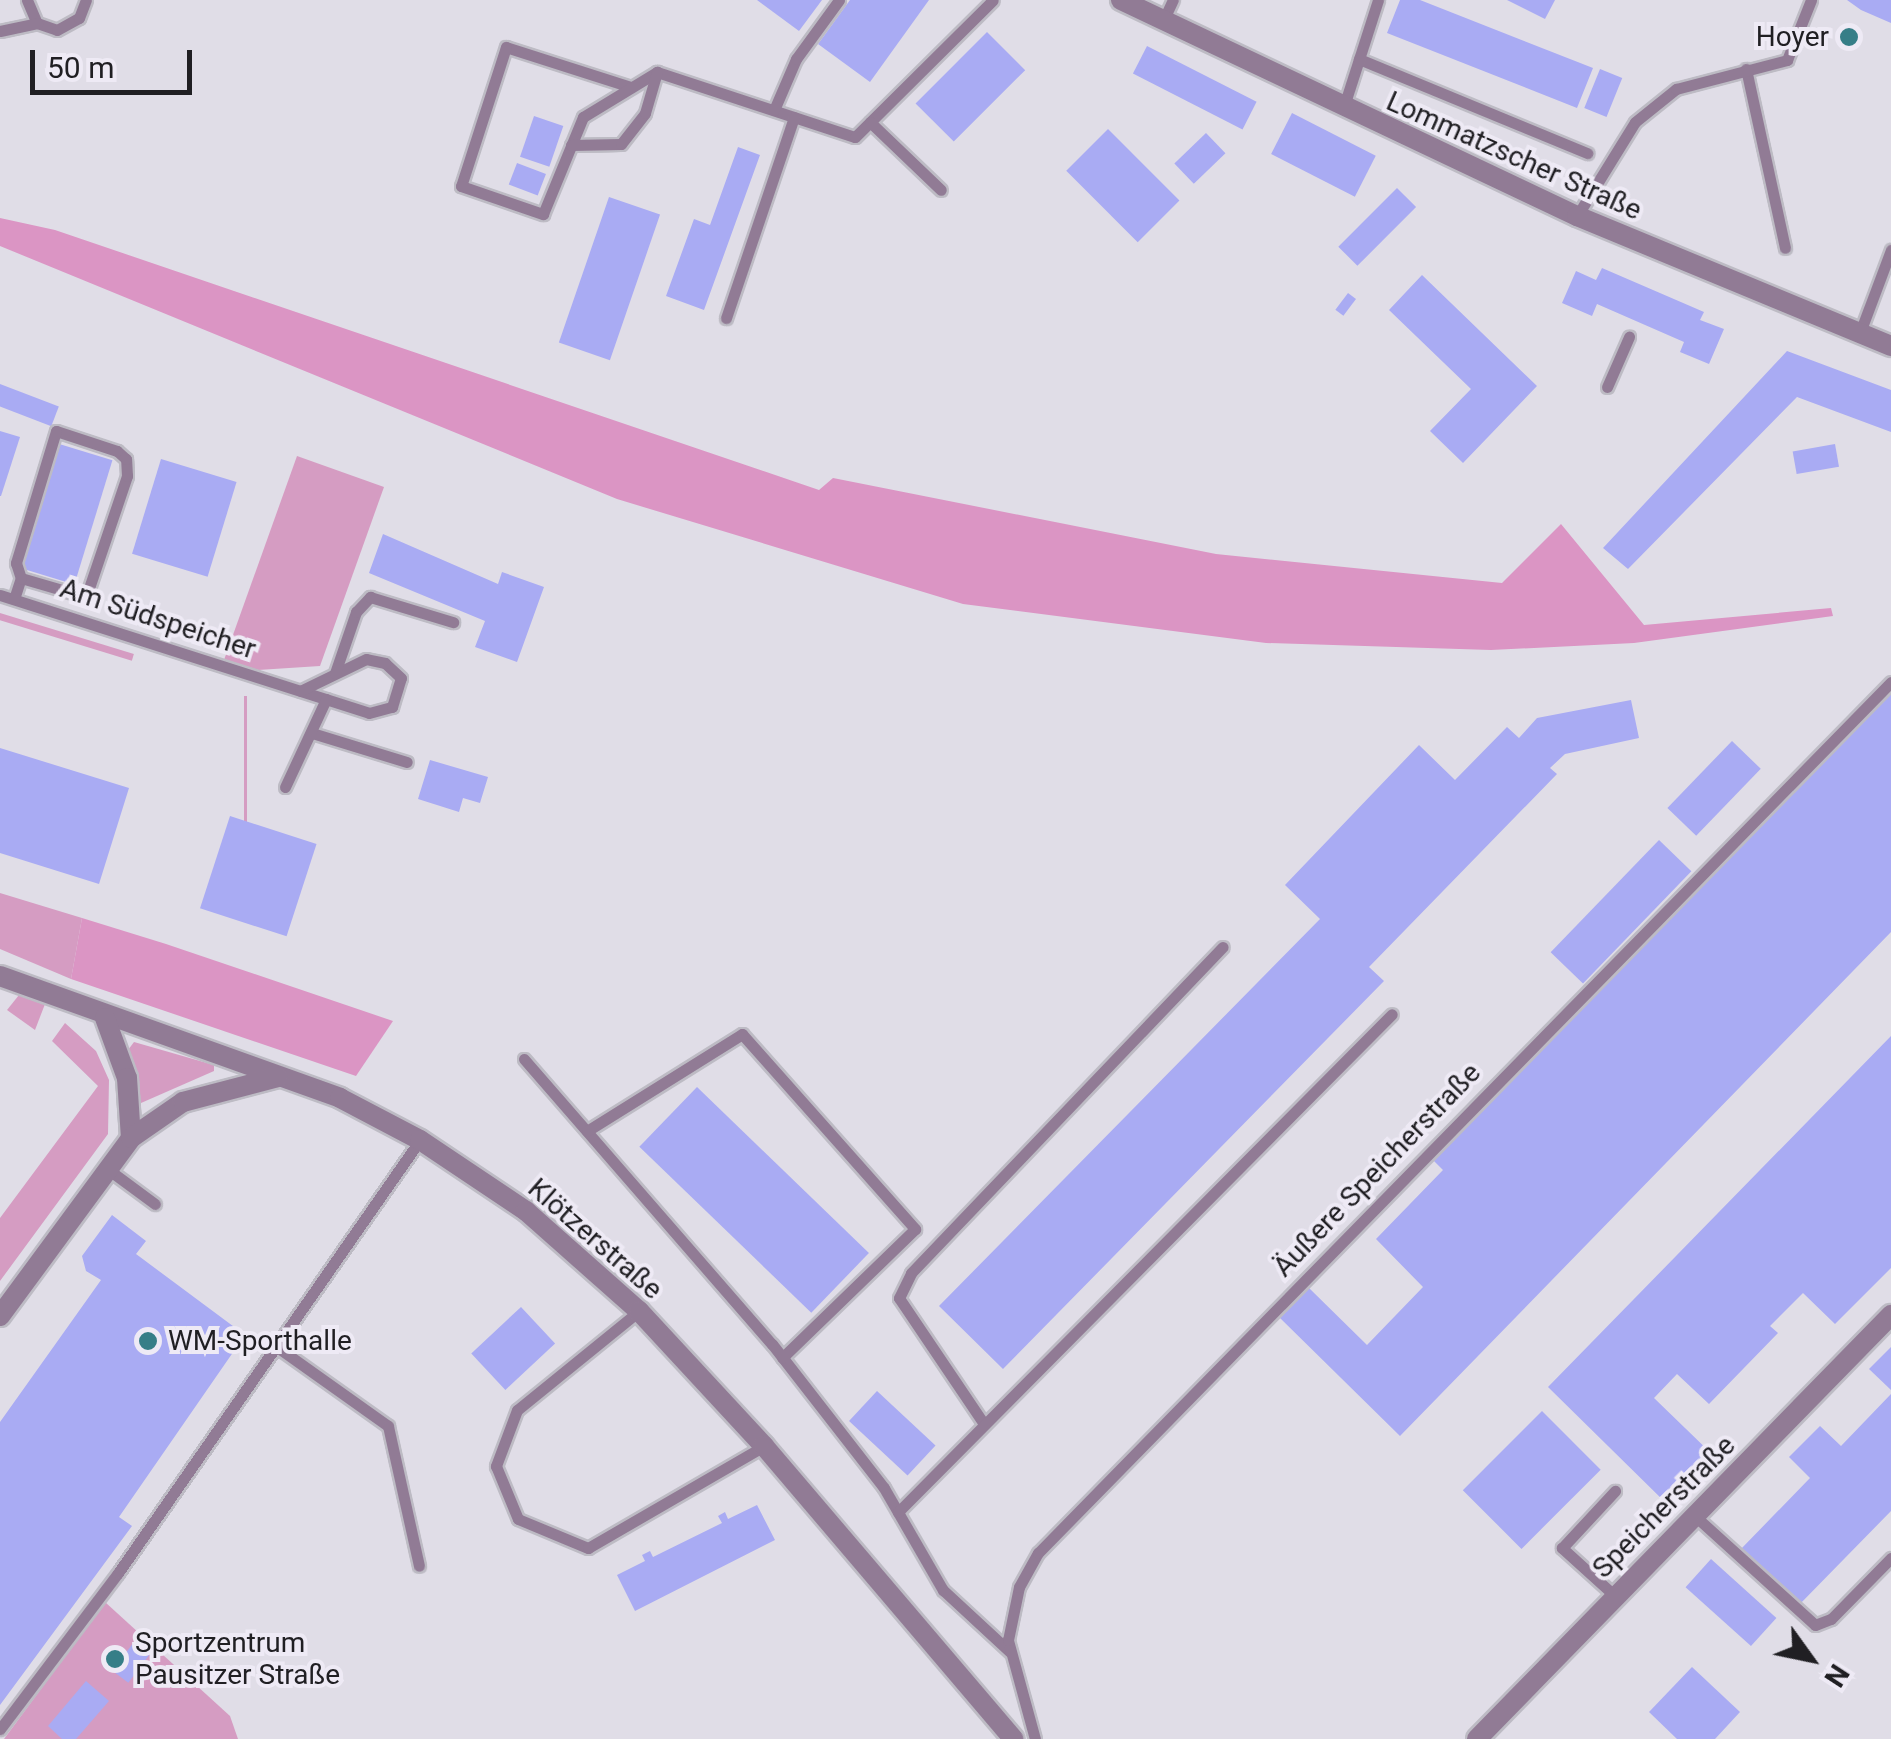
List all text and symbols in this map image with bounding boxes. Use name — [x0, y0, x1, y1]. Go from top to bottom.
place label: Hoyer — [1756, 20, 1829, 54]
marker: Hoyer — [1838, 26, 1860, 48]
scale bar — [35, 30, 198, 92]
text: 50 m — [47, 50, 114, 85]
street label: Lommatzscher Straße — [1381, 85, 1647, 227]
street label: Am Südspeicher — [56, 572, 260, 666]
street label: Äußere Speicherstraße — [1266, 1056, 1488, 1284]
street label: Klötzerstraße — [521, 1172, 669, 1306]
place label: WM-Sporthalle — [168, 1324, 352, 1358]
marker: WM-Sporthalle — [137, 1330, 159, 1352]
street label: Speicherstraße — [1586, 1429, 1742, 1585]
north arrow — [1761, 1609, 1861, 1709]
place label: Sportzentrum Pausitzer Straße — [135, 1626, 340, 1692]
marker: Sportzentrum Pausitzer Straße — [104, 1648, 126, 1670]
text: N — [1817, 1658, 1856, 1693]

